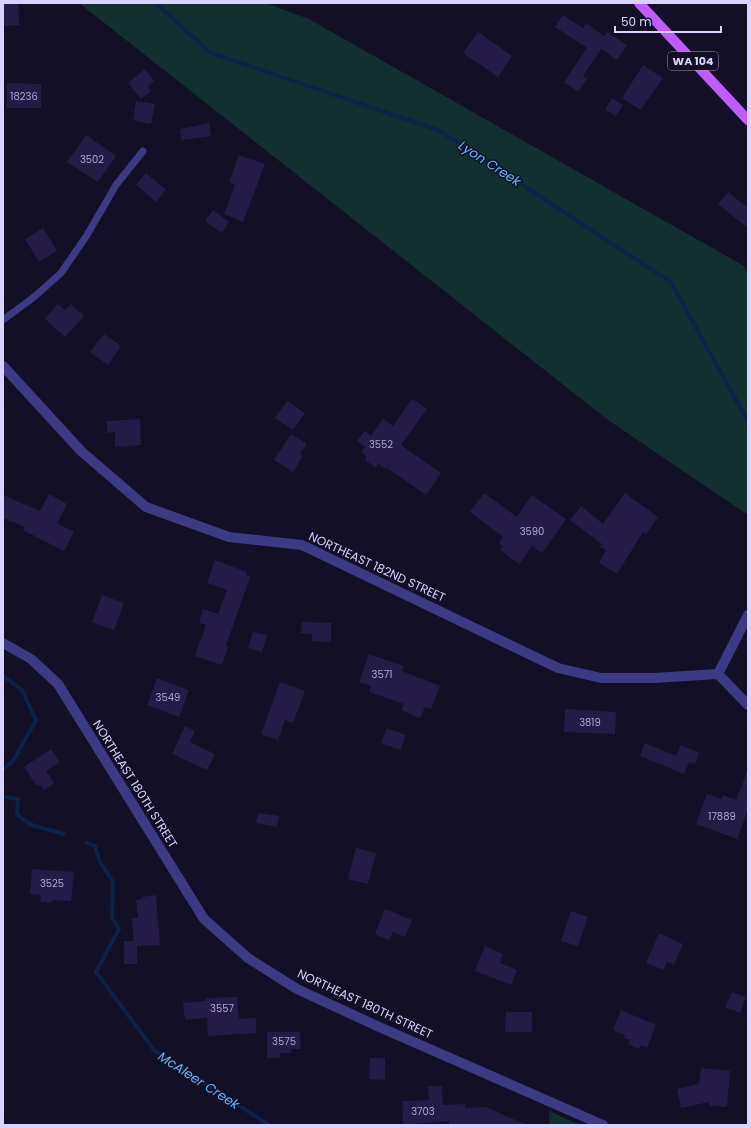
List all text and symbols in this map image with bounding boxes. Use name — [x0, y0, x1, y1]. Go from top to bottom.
scale bar — [615, 8, 721, 34]
text: 50 m — [621, 13, 652, 30]
road number: WA 104 — [668, 52, 718, 70]
house number: 18236 — [10, 89, 38, 104]
water label: Lyon Creek — [455, 136, 526, 191]
house number: 3502 — [80, 152, 104, 167]
house number: 3552 — [369, 437, 393, 452]
house number: 3590 — [520, 524, 544, 539]
street label: NORTHEAST 182ND STREET — [306, 527, 449, 606]
house number: 3571 — [372, 667, 392, 682]
house number: 3549 — [156, 690, 180, 705]
house number: 3819 — [579, 715, 601, 730]
street label: NORTHEAST 180TH STREET — [89, 717, 182, 851]
house number: 17889 — [708, 809, 736, 824]
house number: 3525 — [40, 876, 64, 891]
street label: NORTHEAST 180TH STREET — [295, 965, 436, 1043]
house number: 3557 — [210, 1001, 234, 1016]
house number: 3575 — [272, 1034, 296, 1049]
water label: McAleer Creek — [154, 1047, 244, 1115]
house number: 3703 — [411, 1104, 435, 1119]

